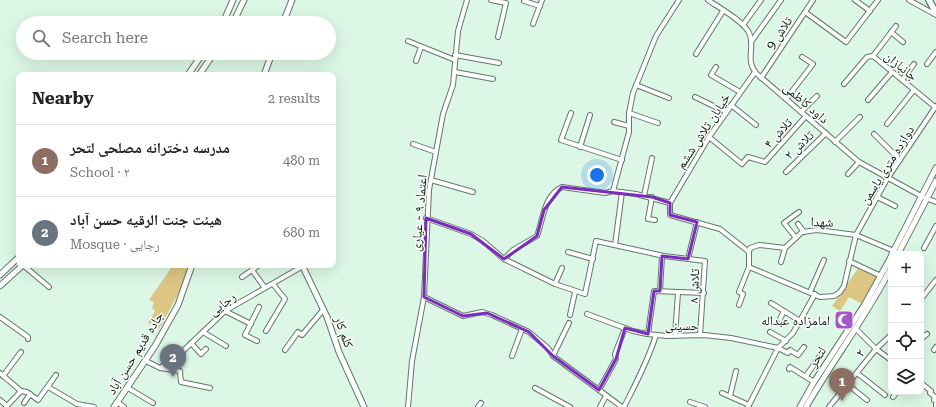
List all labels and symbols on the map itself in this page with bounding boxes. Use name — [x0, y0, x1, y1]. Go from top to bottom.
street label: تلاش 9 — [763, 14, 796, 53]
street label: جانبازان — [881, 48, 920, 85]
street label: داود کاظمی — [780, 79, 832, 127]
street label: خیابان تلاش ششم — [673, 90, 734, 172]
street label: تلاش ۴ — [761, 115, 796, 152]
street label: دوازده متری یاسمن — [857, 123, 918, 208]
street label: تلاش ۲ — [781, 127, 818, 163]
your location — [587, 165, 607, 185]
street label: اعتماد ۹ - عیاری — [408, 174, 431, 252]
street label: شهدا — [810, 214, 834, 230]
street label: تلاش ۸ — [686, 268, 703, 304]
street label: رجایی — [206, 289, 239, 320]
street label: جاده قدیم حسن آباد — [103, 309, 167, 398]
mosque icon: امامزاده عبداله — [833, 309, 855, 331]
street label: کلم کار — [330, 313, 357, 351]
place label: امامزاده عبداله — [761, 313, 830, 329]
street label: حسینی — [665, 318, 699, 334]
pin: 2 — [160, 344, 186, 377]
street label: لتحر — [804, 344, 830, 371]
street label: ۲ — [852, 346, 868, 360]
pin: 1 — [829, 368, 855, 401]

